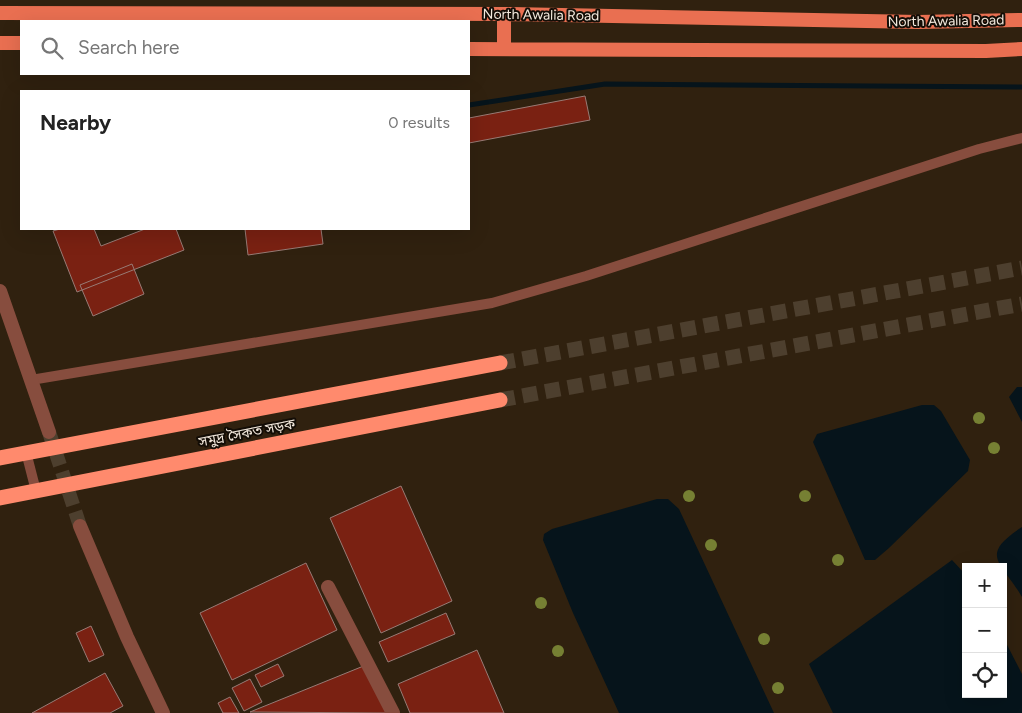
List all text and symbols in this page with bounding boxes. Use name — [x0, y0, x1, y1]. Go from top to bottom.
street label: North Awalia Road — [483, 5, 599, 25]
street label: North Awalia Road — [888, 11, 1004, 31]
search box — [20, 20, 470, 75]
icon: search — [38, 34, 66, 62]
text: Search here — [78, 36, 180, 59]
text: Nearby — [40, 110, 111, 135]
text: 0 results — [388, 113, 450, 132]
street label: সমুদ্র সৈকত সড়ক — [196, 415, 297, 451]
map controls — [962, 563, 1007, 698]
button: + — [962, 563, 1007, 608]
button: − — [962, 608, 1007, 653]
button: locate — [962, 653, 1007, 698]

